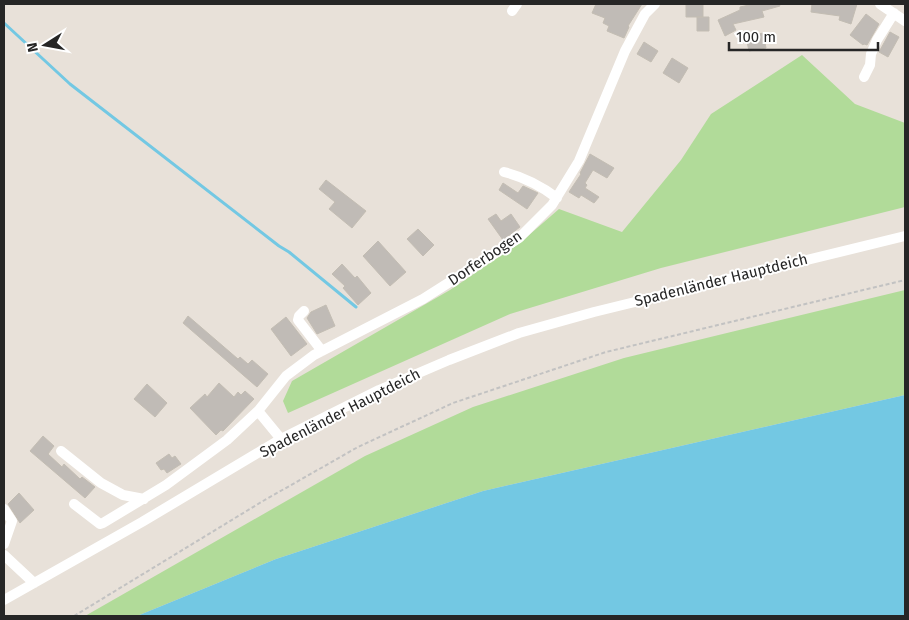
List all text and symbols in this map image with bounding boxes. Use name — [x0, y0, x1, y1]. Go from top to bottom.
north arrow — [20, 20, 70, 70]
scale bar — [729, 20, 878, 52]
text: 100 m — [736, 28, 776, 46]
text: N — [23, 41, 42, 54]
street label: Dorferbogen — [445, 227, 525, 289]
street label: Spadenländer Hauptdeich — [633, 250, 809, 310]
street label: Spadenländer Hauptdeich — [257, 365, 423, 461]

